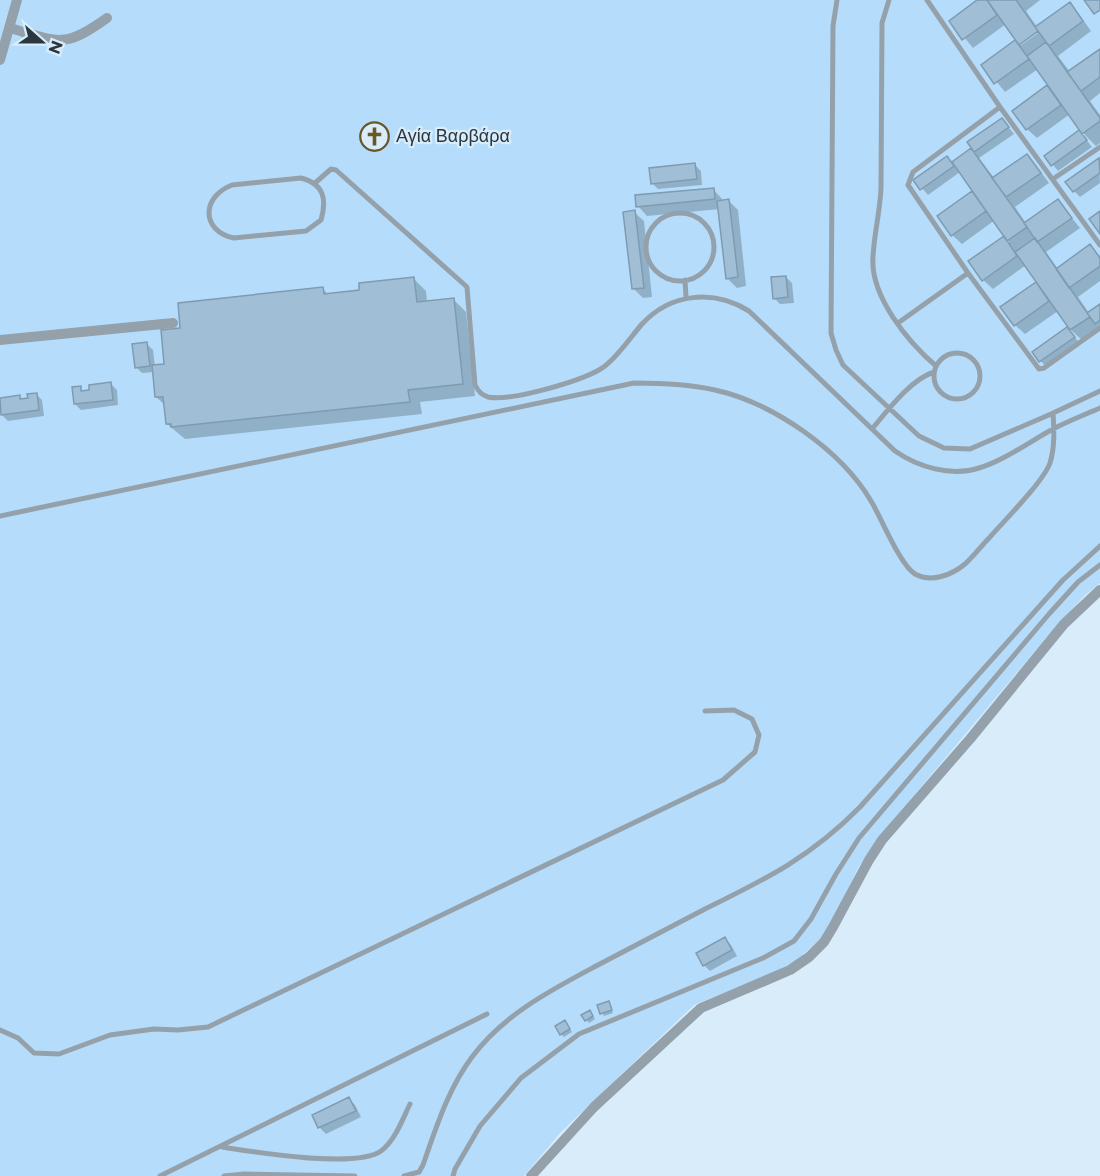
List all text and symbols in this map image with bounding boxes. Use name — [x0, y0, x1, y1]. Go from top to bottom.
north arrow — [12, 12, 72, 72]
text: N — [44, 38, 67, 57]
church icon: Αγία Βαρβάρα — [359, 120, 391, 152]
place label: Αγία Βαρβάρα — [396, 125, 510, 147]

